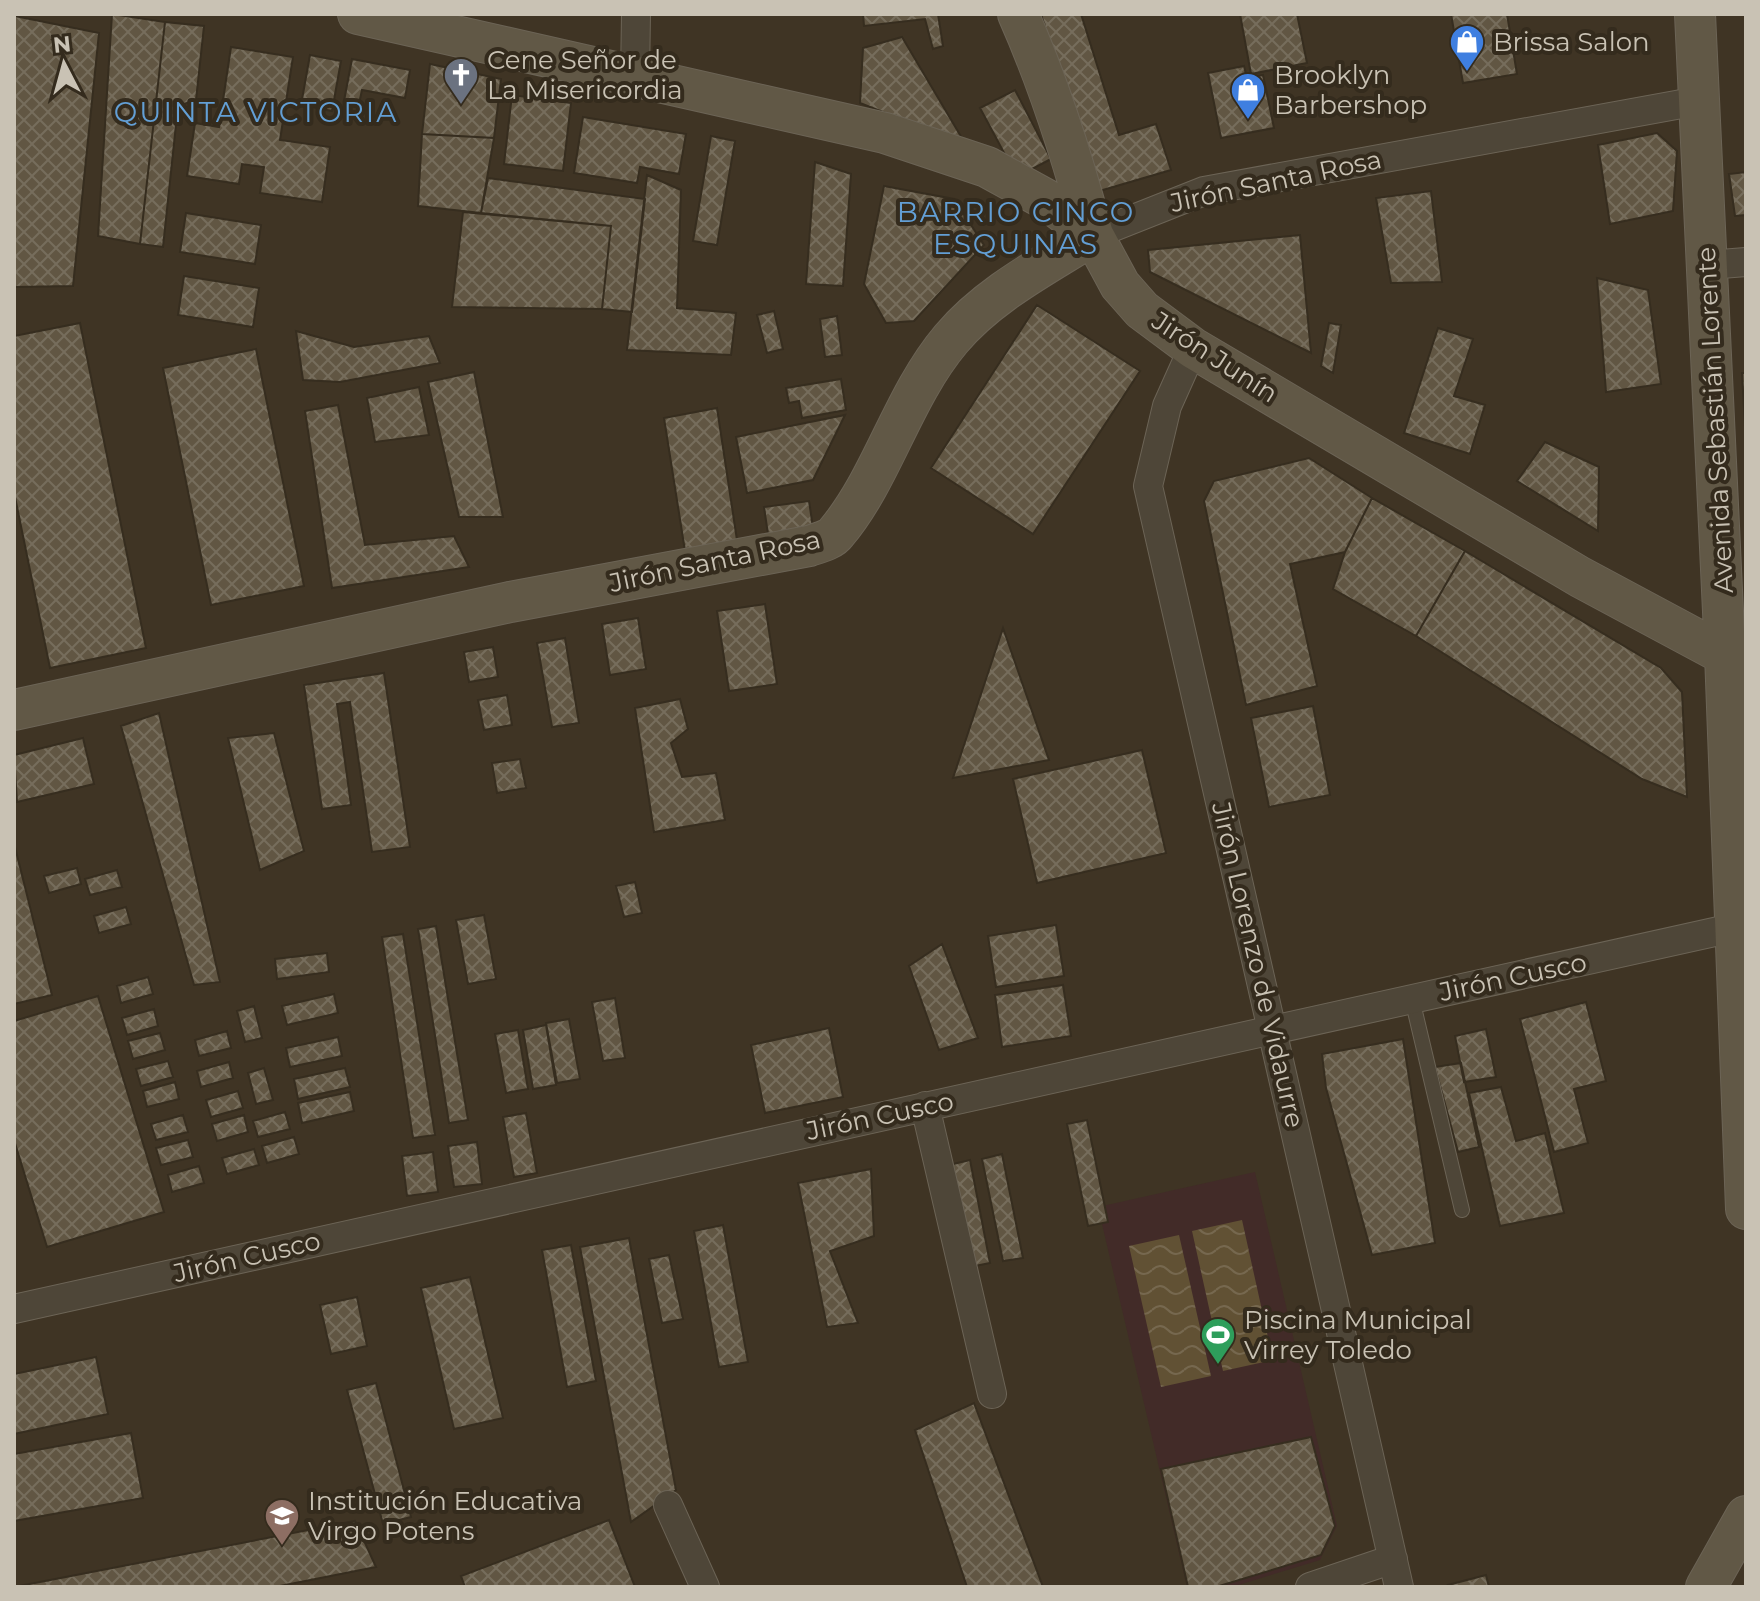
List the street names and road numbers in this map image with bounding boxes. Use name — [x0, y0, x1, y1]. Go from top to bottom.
street label: Jirón Santa Rosa — [1167, 143, 1384, 219]
street label: Avenida Sebastián Lorente — [1690, 246, 1740, 594]
street label: Jirón Junín — [1145, 304, 1284, 409]
street label: Jirón Santa Rosa — [606, 523, 823, 599]
street label: Jirón Lorenzo de Vidaurre — [1205, 798, 1311, 1131]
street label: Jirón Cusco — [1436, 946, 1590, 1008]
street label: Jirón Cusco — [803, 1085, 957, 1147]
street label: Jirón Cusco — [170, 1225, 324, 1290]

